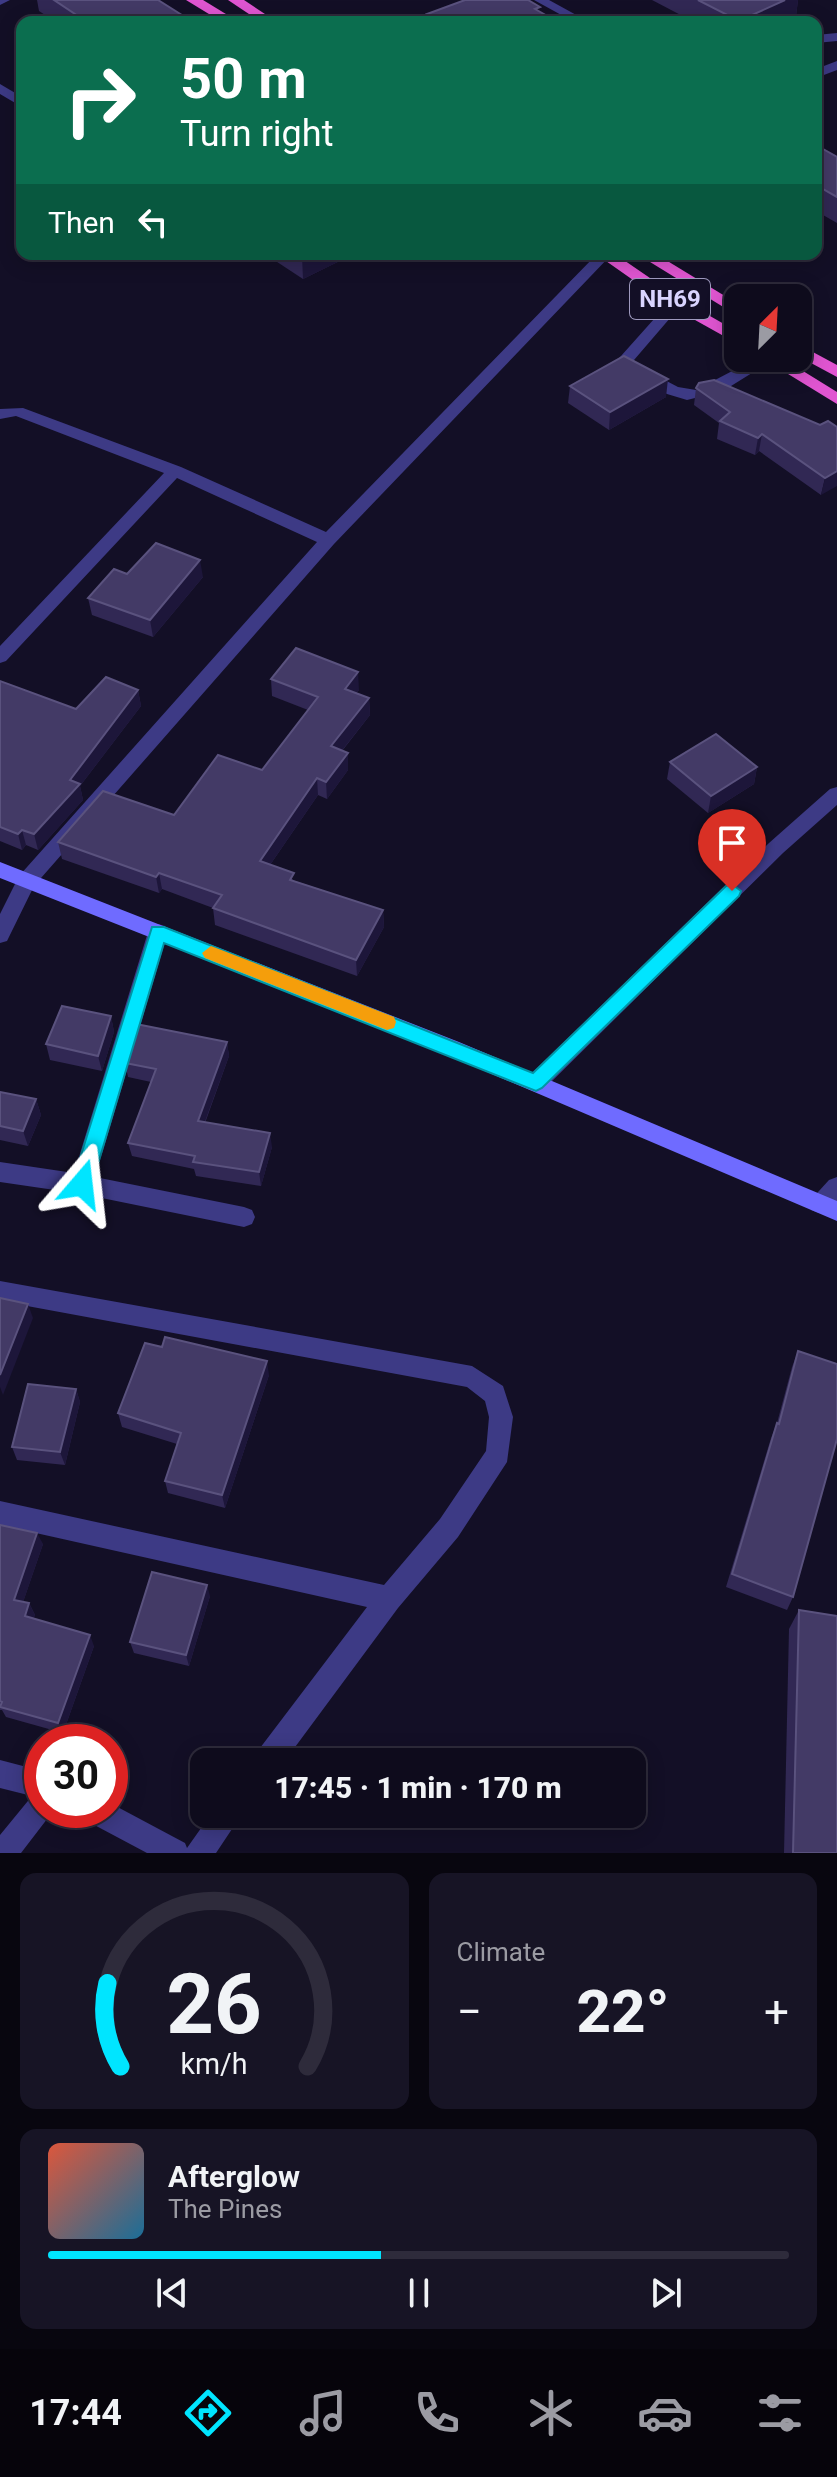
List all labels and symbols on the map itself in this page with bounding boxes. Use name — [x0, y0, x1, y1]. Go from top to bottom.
road number: NH69 — [630, 279, 710, 319]
north arrow — [724, 284, 812, 372]
pin — [698, 809, 766, 891]
position arrow — [40, 1142, 124, 1226]
speed limit sign: 30 — [24, 1724, 128, 1828]

